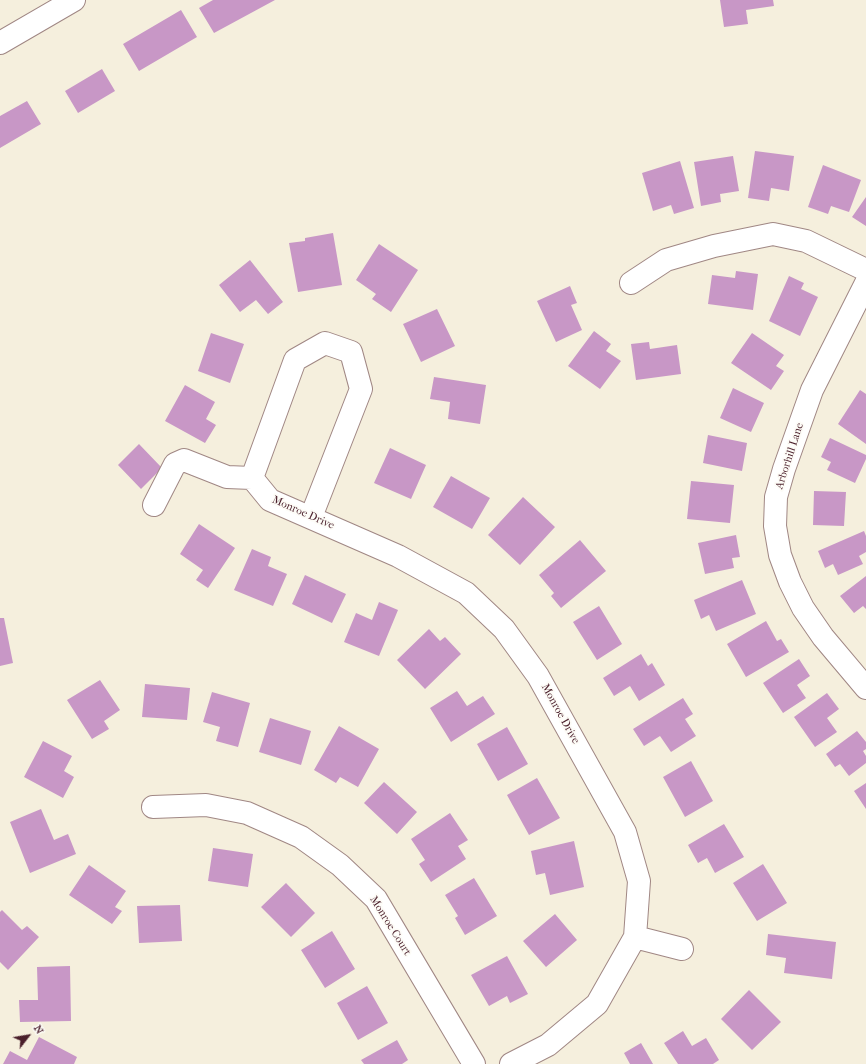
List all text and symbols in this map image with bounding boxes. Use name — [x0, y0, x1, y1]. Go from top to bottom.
street label: Arborhill Lane — [773, 421, 807, 491]
street label: Monroe Drive — [270, 493, 336, 533]
street label: Monroe Drive — [538, 682, 582, 746]
street label: Monroe Court — [366, 894, 414, 958]
north arrow — [8, 1016, 48, 1056]
text: N — [31, 1023, 46, 1036]

